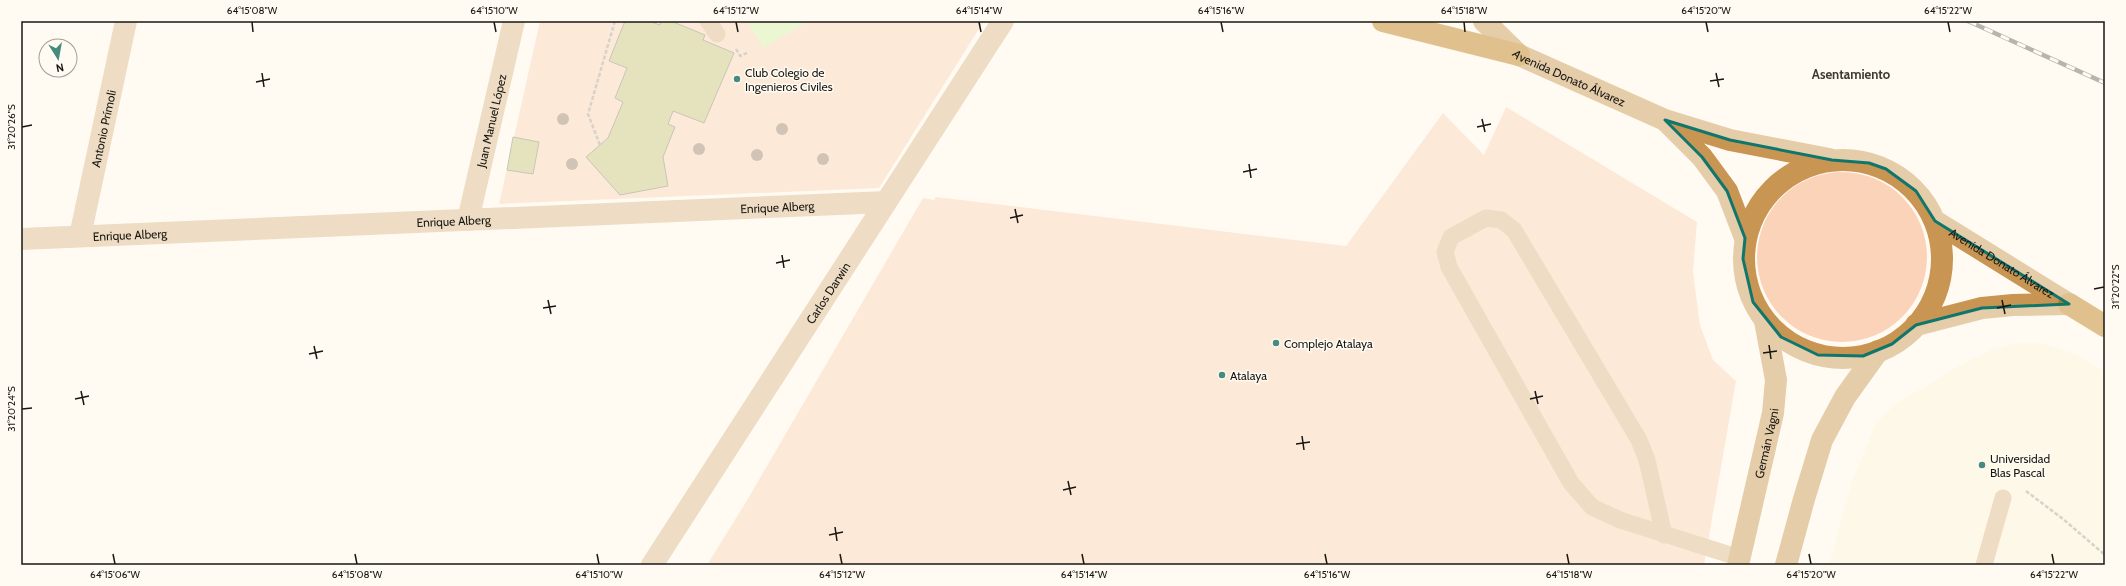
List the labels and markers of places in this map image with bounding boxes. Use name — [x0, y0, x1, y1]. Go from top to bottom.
place label: Club Colegio de Ingenieros Civiles — [745, 65, 833, 94]
marker: Club Colegio de Ingenieros Civiles — [732, 74, 742, 84]
place label: Complejo Atalaya — [1284, 336, 1373, 351]
marker: Complejo Atalaya — [1271, 338, 1281, 348]
place label: Atalaya — [1230, 368, 1267, 383]
marker: Atalaya — [1217, 370, 1227, 380]
place label: Universidad Blas Pascal — [1990, 451, 2050, 480]
marker: Universidad Blas Pascal — [1977, 460, 1987, 470]

